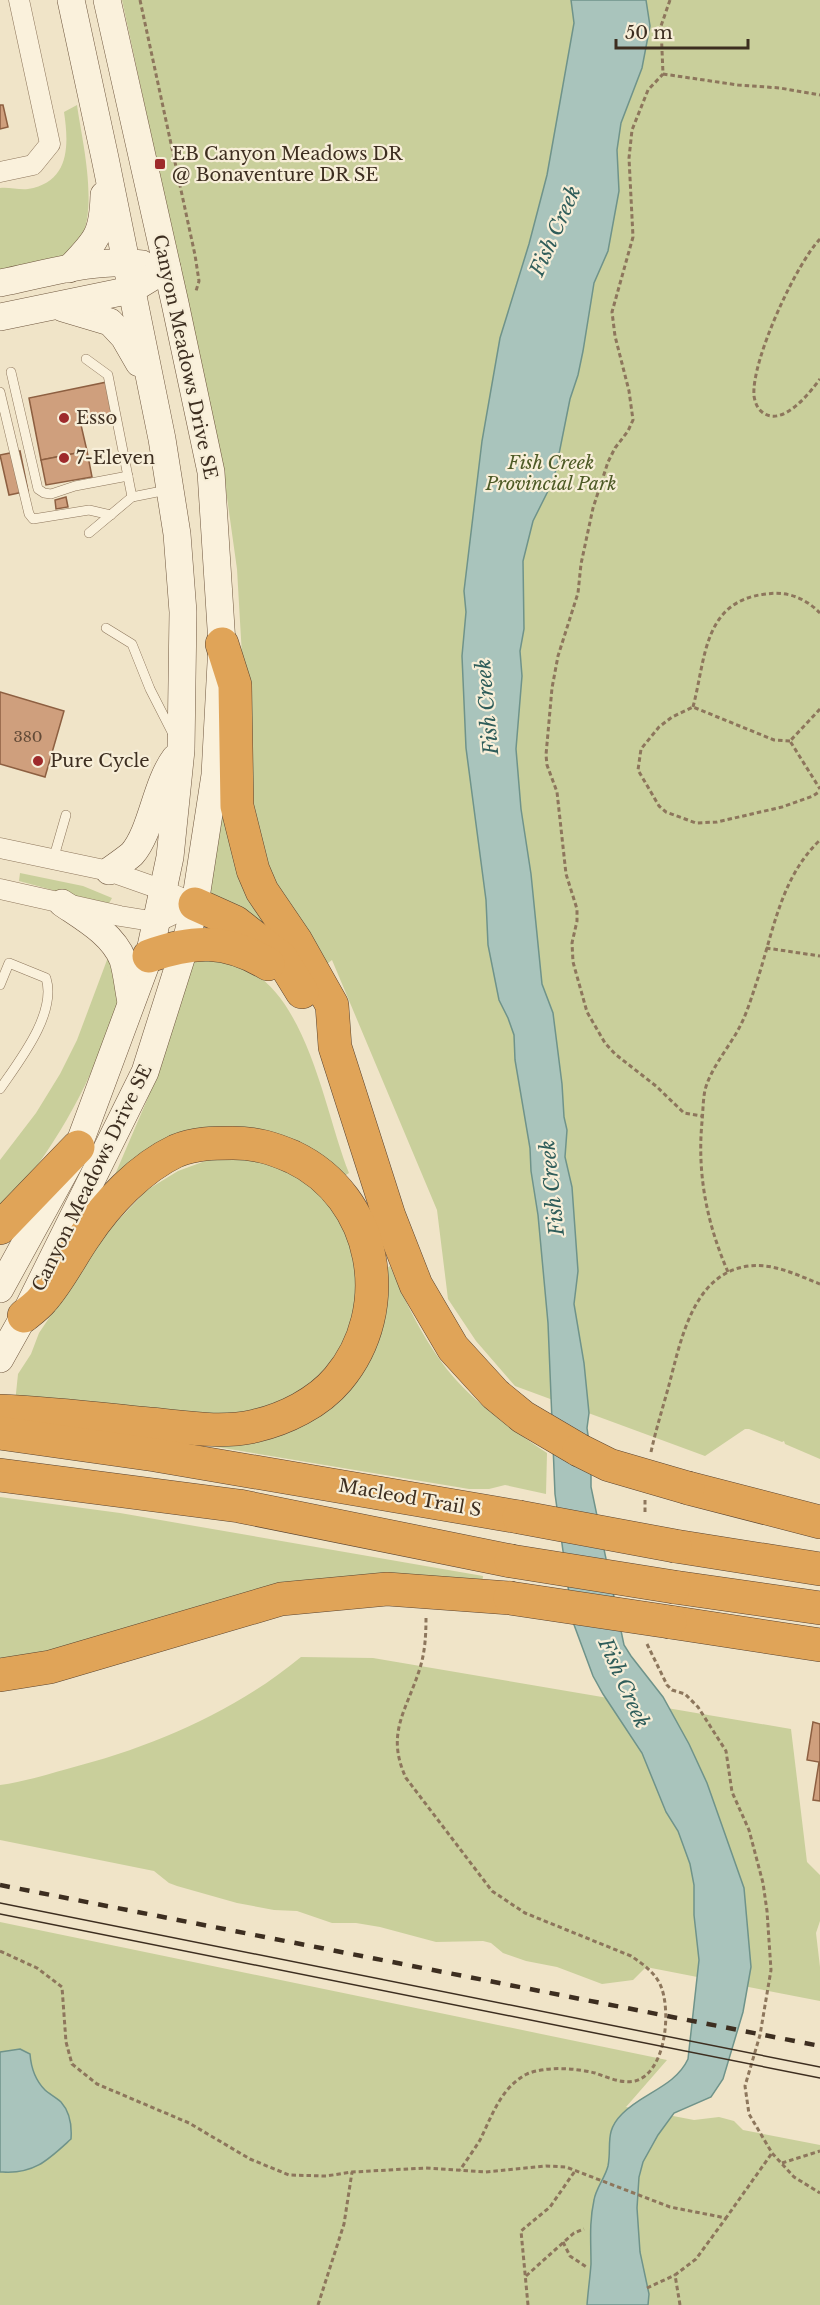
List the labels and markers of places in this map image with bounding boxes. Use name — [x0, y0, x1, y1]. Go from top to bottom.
place label: EB Canyon Meadows DR @ Bonaventure DR SE — [172, 143, 403, 186]
marker: EB Canyon Meadows DR @ Bonaventure DR SE — [153, 157, 167, 171]
place label: Esso — [76, 407, 117, 429]
marker: Esso — [57, 411, 71, 425]
place label: 7-Eleven — [76, 447, 155, 469]
marker: 7-Eleven — [57, 451, 71, 465]
place label: Pure Cycle — [50, 750, 150, 772]
marker: Pure Cycle — [31, 754, 45, 768]

